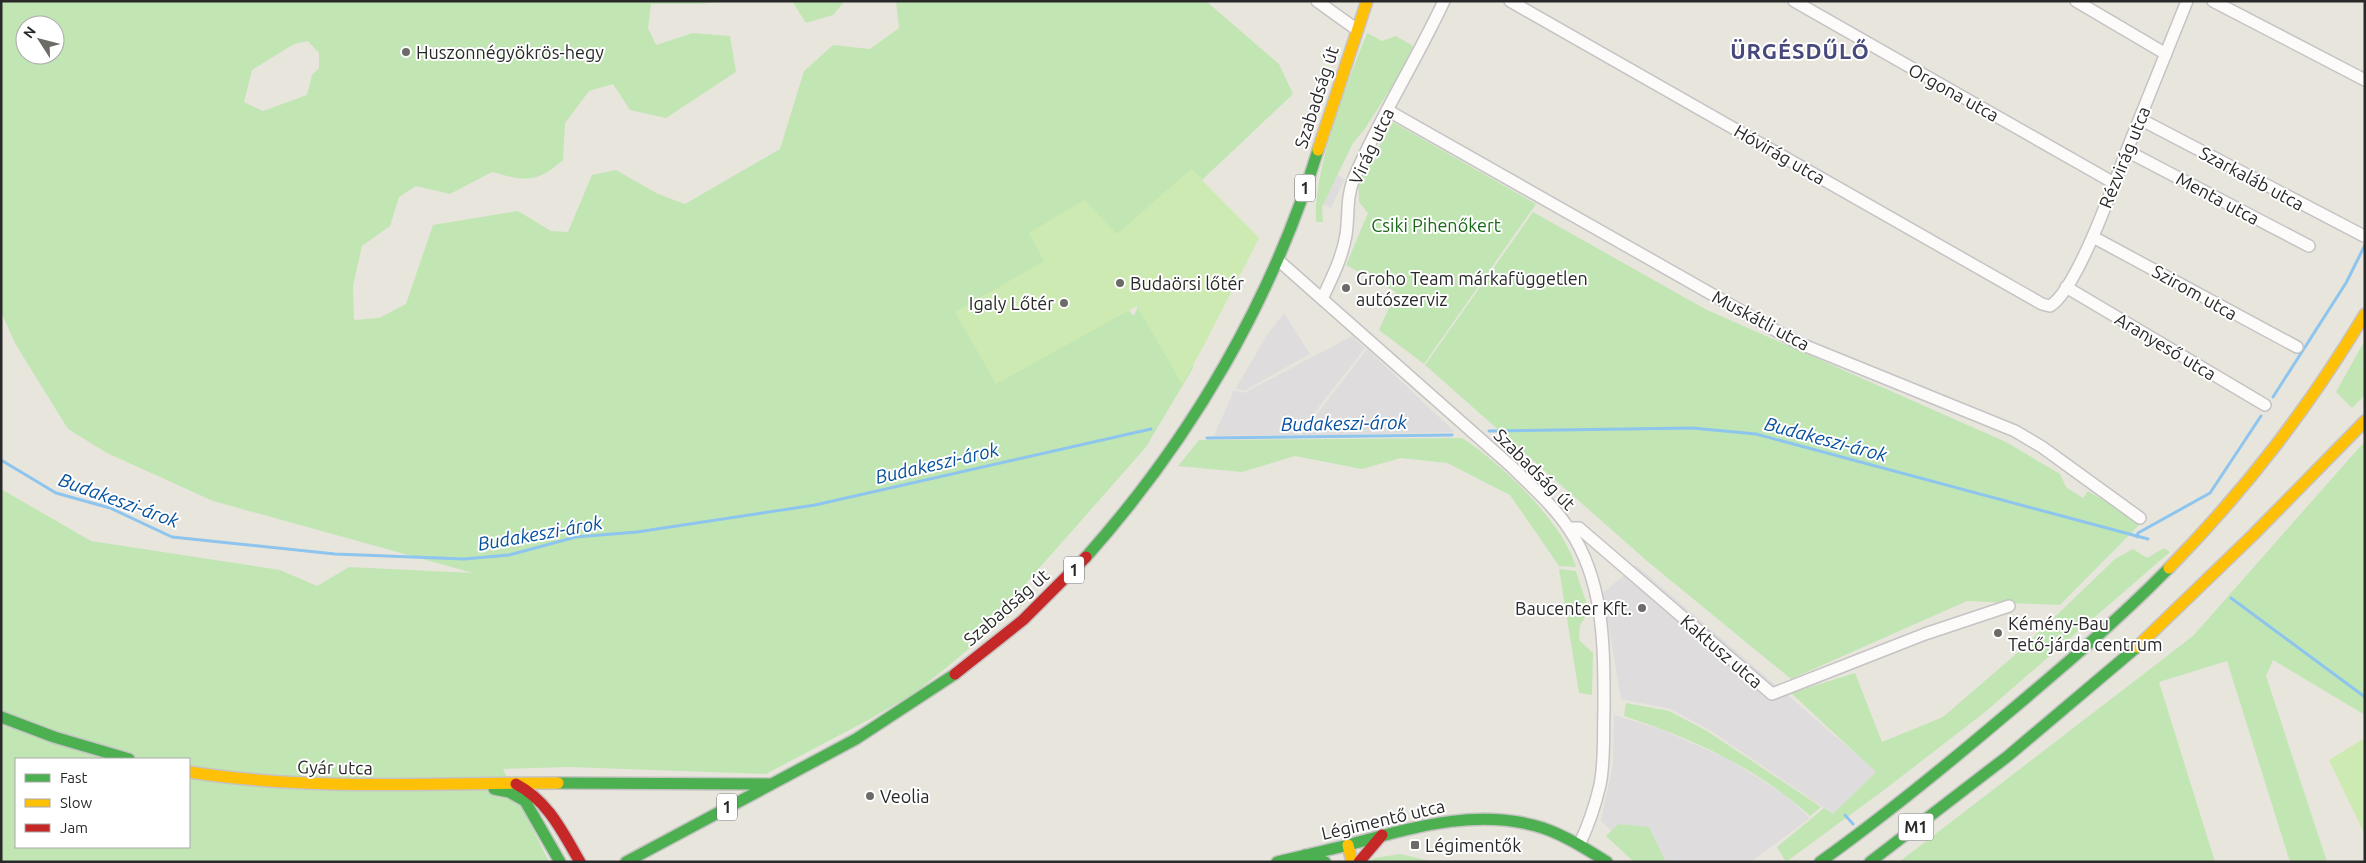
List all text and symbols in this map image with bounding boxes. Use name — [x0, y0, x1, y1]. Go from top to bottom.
north arrow — [15, 15, 65, 65]
text: N — [20, 23, 39, 41]
district label: ÜRGÉSDŰLŐ — [1730, 38, 1870, 63]
place label: Huszonnégyökrös-hegy — [416, 42, 604, 62]
street label: Szabadság út — [1290, 43, 1342, 151]
marker: Huszonnégyökrös-hegy — [400, 46, 412, 58]
street label: Orgona utca — [1905, 59, 2003, 125]
street label: Rézvirág utca — [2094, 103, 2154, 211]
street label: Virág utca — [1345, 105, 1397, 187]
street label: Hóvirág utca — [1731, 120, 1829, 188]
street label: Szarkaláb utca — [2196, 142, 2308, 214]
street label: Menta utca — [2173, 168, 2263, 228]
road number: 1 — [1295, 174, 1315, 202]
park label: Csiki Pihenőkert — [1371, 215, 1501, 235]
street label: Szirom utca — [2149, 260, 2241, 324]
place label: Groho Team márkafüggetlen autószerviz — [1356, 268, 1588, 309]
place label: Budaörsi lőtér — [1130, 273, 1244, 293]
marker: Budaörsi lőtér — [1114, 277, 1126, 289]
marker: Groho Team márkafüggetlen autószerviz — [1340, 282, 1352, 294]
street label: Muskátli utca — [1709, 286, 1813, 354]
place label: Igaly Lőtér — [969, 293, 1054, 313]
marker: Igaly Lőtér — [1058, 297, 1070, 309]
street label: Aranyeső utca — [2112, 308, 2220, 384]
water label: Budakeszi-árok — [1281, 411, 1408, 435]
water label: Budakeszi-árok — [1762, 412, 1890, 466]
street label: Szabadság út — [1490, 424, 1580, 514]
water label: Budakeszi-árok — [873, 438, 1001, 488]
water label: Budakeszi-árok — [56, 468, 182, 532]
water label: Budakeszi-árok — [476, 511, 604, 555]
road number: 1 — [1064, 556, 1084, 584]
street label: Szabadság út — [959, 565, 1053, 649]
place label: Baucenter Kft. — [1515, 598, 1632, 618]
marker: Baucenter Kft. — [1636, 602, 1648, 614]
street label: Kaktusz utca — [1677, 610, 1767, 692]
place label: Kémény-Bau Tető-járda centrum — [2008, 613, 2162, 654]
marker: Kémény-Bau Tető-járda centrum — [1992, 627, 2004, 639]
street label: Gyár utca — [297, 756, 373, 778]
legend — [15, 758, 190, 848]
text: Fast — [60, 769, 88, 786]
place label: Veolia — [880, 786, 930, 806]
marker: Veolia — [864, 790, 876, 802]
text: Slow — [60, 794, 93, 811]
road number: 1 — [717, 794, 737, 820]
street label: Légimentő utca — [1319, 795, 1447, 843]
road number: M1 — [1898, 814, 1934, 840]
text: Jam — [60, 819, 88, 836]
place label: Légimentők — [1425, 835, 1521, 855]
marker: Légimentők — [1409, 839, 1421, 851]

